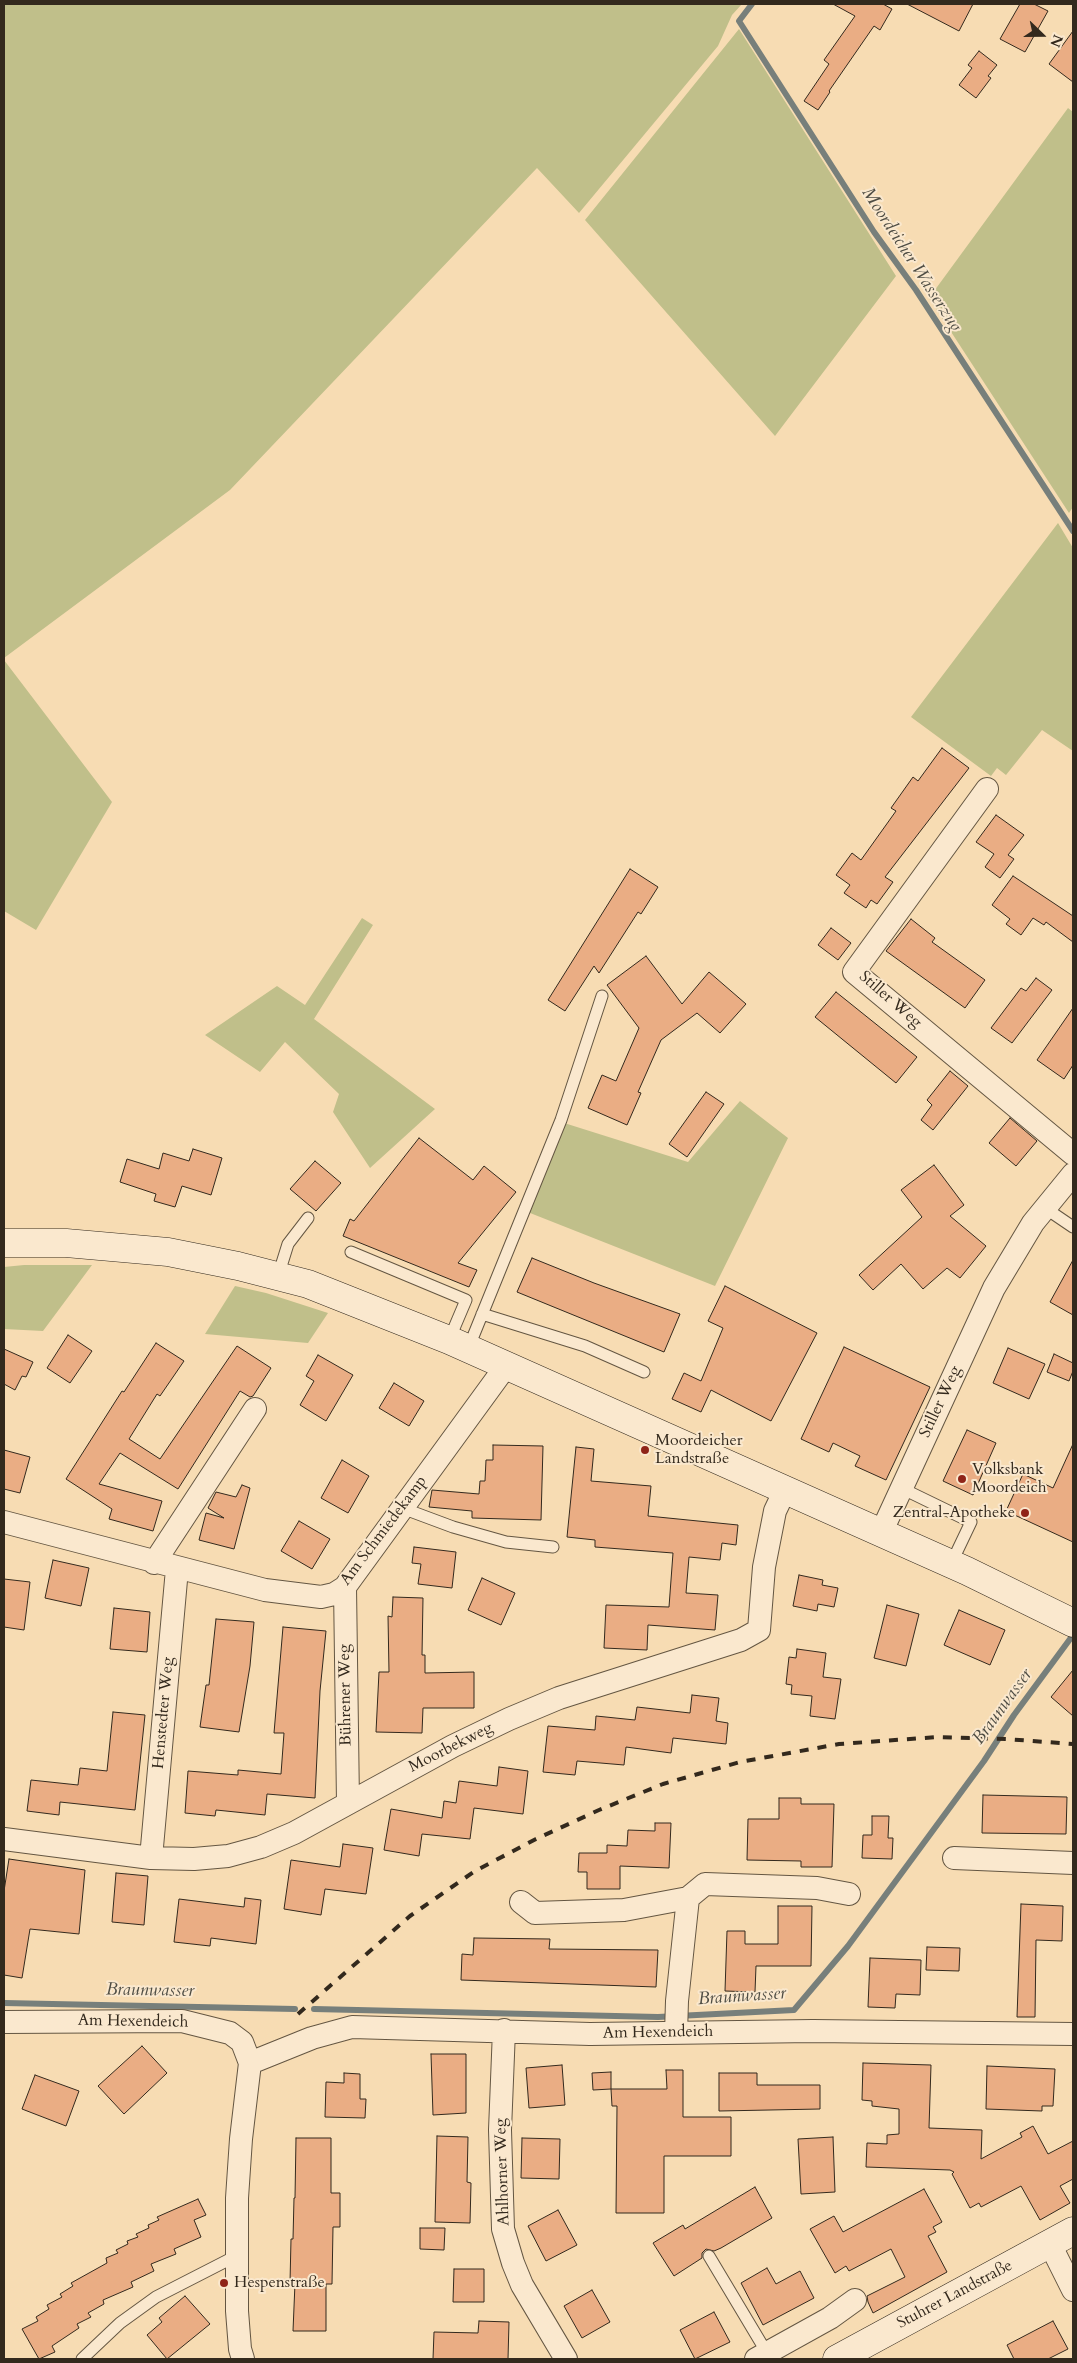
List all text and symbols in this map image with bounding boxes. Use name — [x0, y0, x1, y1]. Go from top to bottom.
north arrow — [1017, 10, 1067, 60]
text: N — [1045, 32, 1067, 50]
water label: Moordeicher Wasserzug — [856, 184, 966, 336]
street label: Stiller Weg — [855, 967, 925, 1033]
street label: Stiller Weg — [916, 1363, 966, 1441]
place label: Moordeicher Landstraße — [655, 1431, 743, 1469]
marker: Moordeicher Landstraße — [639, 1444, 651, 1456]
place label: Volksbank Moordeich — [972, 1460, 1047, 1498]
street label: Am Schmiedekamp — [337, 1473, 431, 1589]
marker: Volksbank Moordeich — [956, 1473, 968, 1485]
place label: Zentral-Apotheke — [893, 1503, 1015, 1523]
marker: Zentral-Apotheke — [1019, 1507, 1031, 1519]
street label: Bührener Weg — [336, 1644, 356, 1746]
street label: Henstedter Weg — [150, 1656, 178, 1770]
water label: Braunwasser — [968, 1665, 1038, 1749]
street label: Moorbekweg — [406, 1719, 496, 1777]
water label: Braunwasser — [106, 1979, 194, 2003]
water label: Braunwasser — [697, 1983, 787, 2011]
street label: Am Hexendeich — [78, 2011, 188, 2033]
street label: Am Hexendeich — [603, 2022, 713, 2044]
street label: Ahlhorner Weg — [492, 2118, 514, 2226]
street label: Stuhrer Landstraße — [894, 2256, 1016, 2334]
place label: Hespenstraße — [234, 2273, 325, 2293]
marker: Hespenstraße — [218, 2277, 230, 2289]

